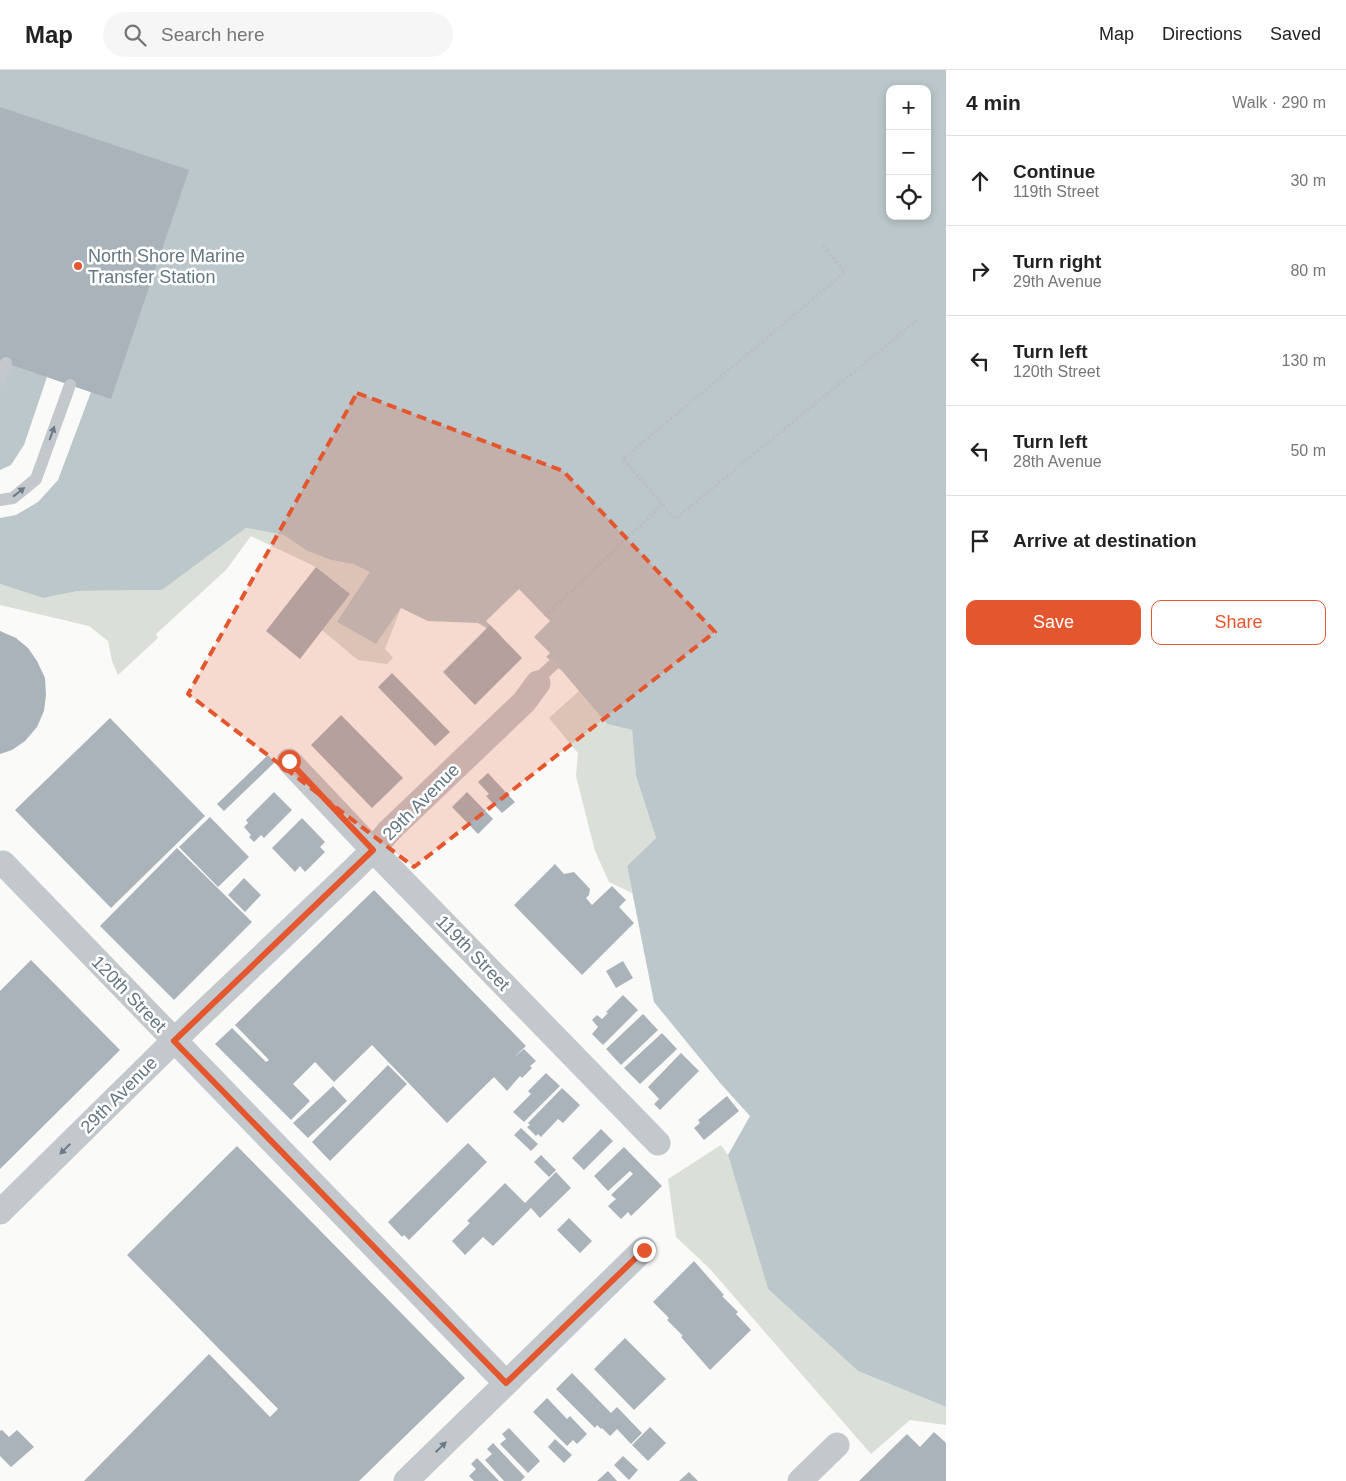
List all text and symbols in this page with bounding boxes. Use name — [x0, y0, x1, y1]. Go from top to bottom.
search box — [103, 12, 453, 57]
text: Map — [25, 21, 73, 48]
icon: search — [121, 21, 149, 49]
text: Search here — [161, 24, 265, 45]
text: Map — [1099, 24, 1134, 44]
text: Directions — [1162, 24, 1242, 44]
text: Saved — [1270, 24, 1321, 44]
map controls — [886, 85, 931, 220]
button: + — [886, 85, 931, 130]
text: 4 min — [966, 91, 1021, 114]
text: Walk · 290 m — [1232, 94, 1326, 111]
button: − — [886, 130, 931, 175]
text: Continue — [1013, 161, 1095, 182]
icon: ahead — [966, 167, 994, 195]
text: 30 m — [1290, 172, 1326, 189]
button: locate — [886, 175, 931, 220]
text: 119th Street — [1013, 183, 1099, 200]
place label: North Shore Marine Transfer Station — [88, 246, 245, 287]
text: Turn right — [1013, 251, 1101, 272]
icon: right — [966, 257, 994, 285]
marker: North Shore Marine Transfer Station — [72, 260, 84, 272]
text: 80 m — [1290, 262, 1326, 279]
text: 29th Avenue — [1013, 273, 1102, 290]
text: Turn left — [1013, 341, 1088, 362]
icon: left — [966, 347, 994, 375]
text: 130 m — [1282, 352, 1326, 369]
text: 120th Street — [1013, 363, 1100, 380]
one-way arrow — [49, 426, 56, 441]
text: Turn left — [1013, 431, 1088, 452]
icon: left — [966, 437, 994, 465]
text: 50 m — [1290, 442, 1326, 459]
text: 28th Avenue — [1013, 453, 1102, 470]
one-way arrow — [12, 487, 25, 498]
icon: arrive — [966, 527, 994, 555]
text: Arrive at destination — [1013, 530, 1197, 551]
button: Save — [966, 600, 1141, 645]
button: Share — [1151, 600, 1326, 645]
route start — [278, 750, 301, 773]
street label: 29th Avenue — [379, 760, 463, 844]
street label: 119th Street — [432, 911, 514, 995]
street label: 120th Street — [88, 952, 170, 1036]
street label: 29th Avenue — [77, 1053, 161, 1137]
one-way arrow — [59, 1142, 71, 1154]
route end — [633, 1239, 656, 1262]
one-way arrow — [434, 1441, 446, 1453]

